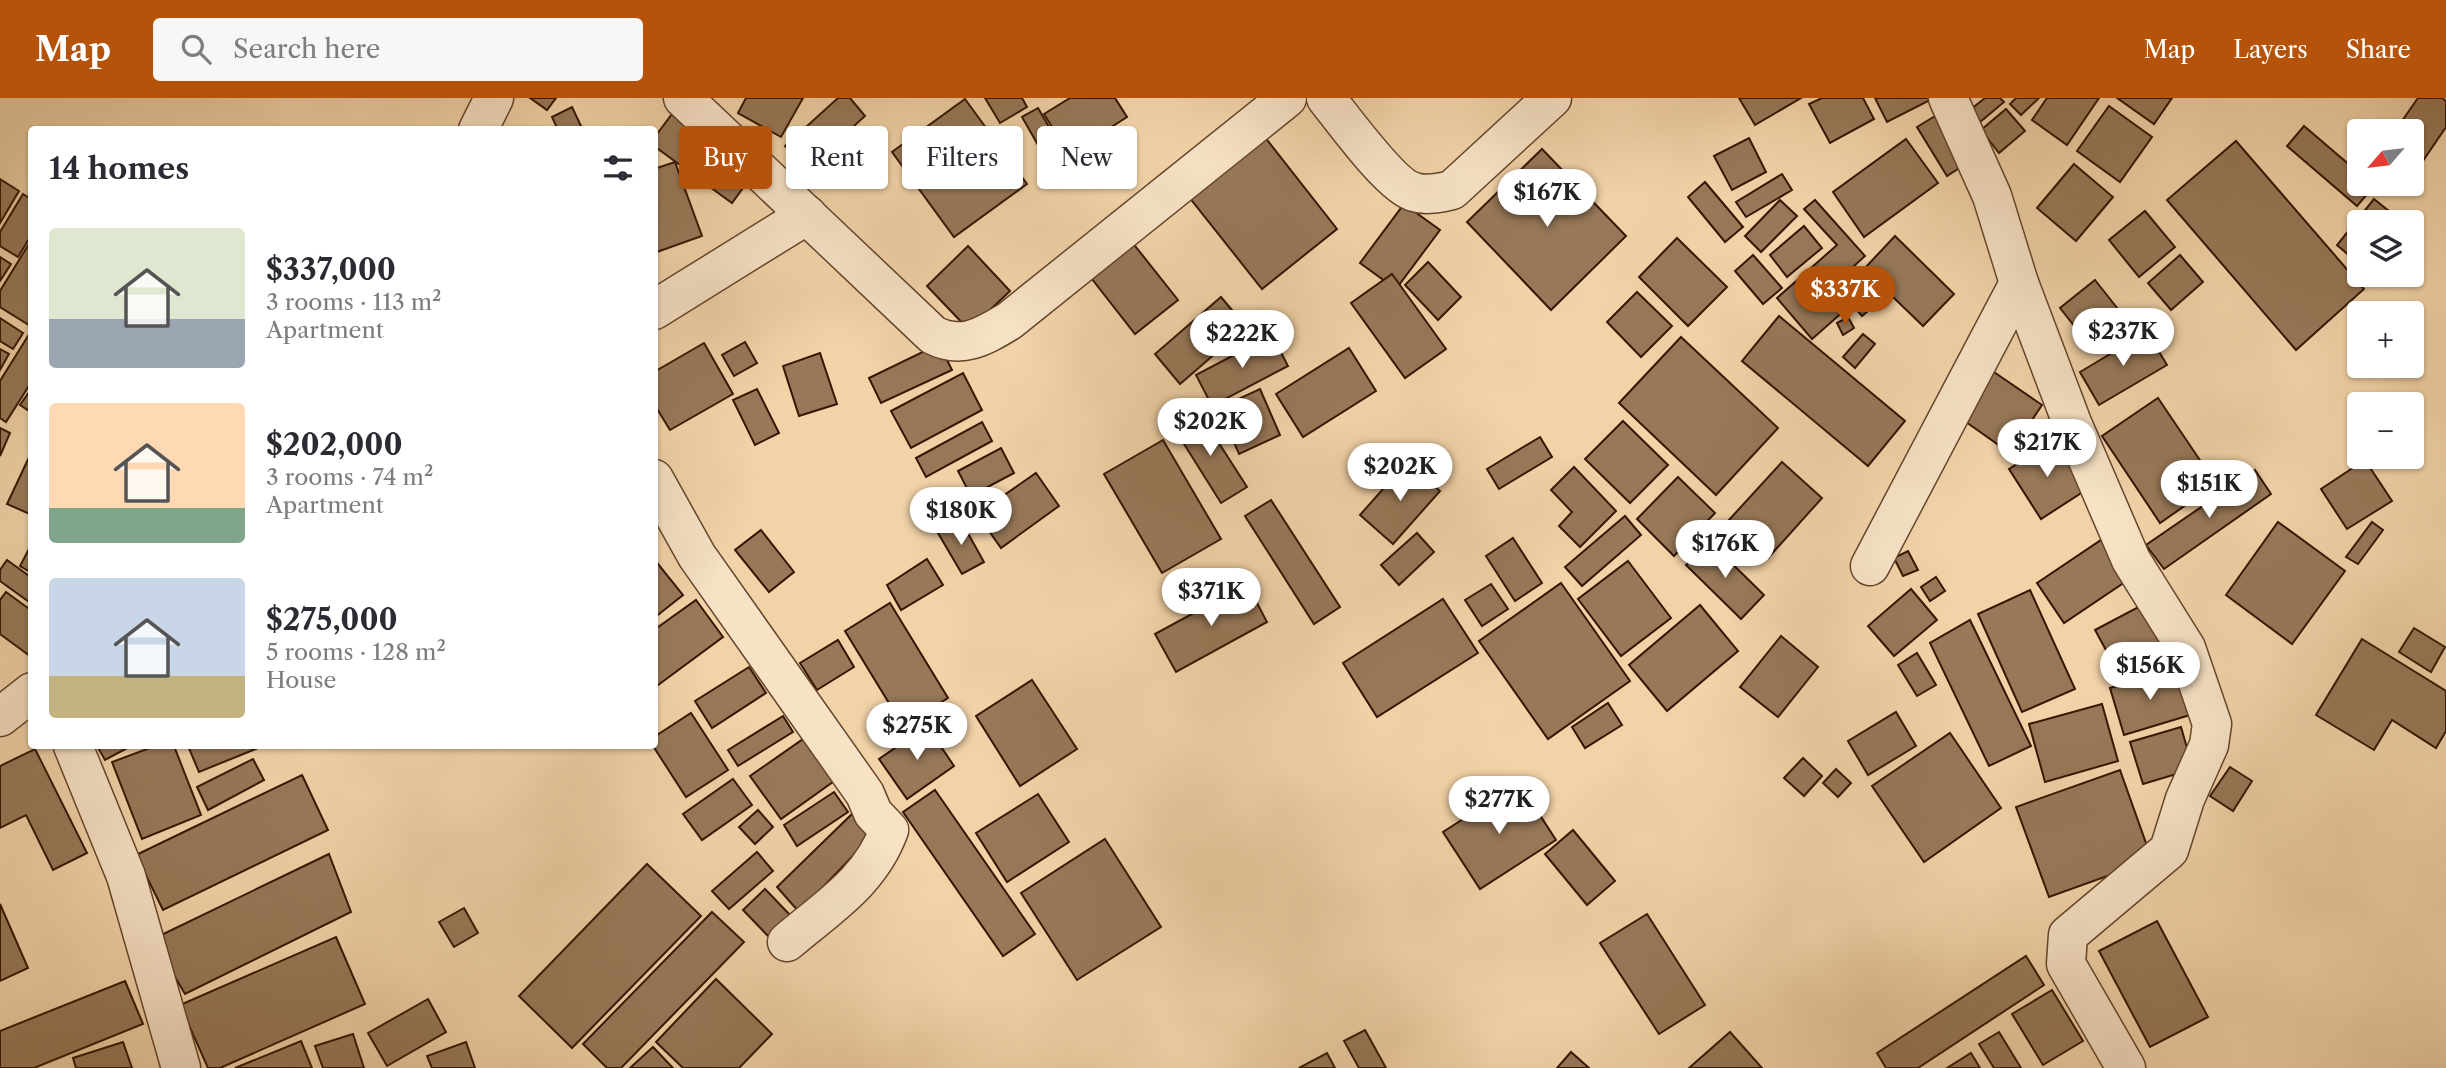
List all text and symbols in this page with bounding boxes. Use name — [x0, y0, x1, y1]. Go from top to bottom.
search box — [153, 18, 643, 81]
text: Map — [35, 29, 111, 70]
icon: search — [177, 30, 215, 68]
text: Search here — [233, 33, 380, 65]
text: Map — [2144, 35, 2195, 64]
text: Layers — [2233, 35, 2308, 64]
text: Share — [2346, 35, 2411, 64]
north arrow — [2347, 119, 2424, 196]
map controls — [2347, 119, 2424, 469]
chip: Buy — [679, 126, 772, 189]
chip: Rent — [786, 126, 888, 189]
chip: Filters — [902, 126, 1023, 189]
chip: New — [1037, 126, 1137, 189]
icon: filters — [599, 149, 637, 187]
text: 14 homes — [49, 150, 189, 187]
pin: $167K — [1498, 170, 1596, 229]
text: $167K — [1513, 178, 1581, 206]
button: layers — [2347, 210, 2424, 287]
text: $337,000 — [266, 251, 396, 288]
icon: home — [105, 256, 189, 340]
pin: $337K — [1796, 266, 1894, 326]
text: $337K — [1810, 275, 1880, 303]
text: 3 rooms · 113 m² — [266, 288, 442, 316]
button: + — [2347, 301, 2424, 378]
pin: $237K — [2074, 308, 2172, 368]
pin: $222K — [1193, 310, 1291, 370]
text: Apartment — [266, 316, 384, 344]
text: $237K — [2088, 317, 2158, 345]
text: $222K — [1206, 319, 1278, 347]
button: − — [2347, 392, 2424, 469]
pin: $202K — [1161, 398, 1259, 458]
text: $202K — [1173, 407, 1247, 435]
pin: $217K — [1998, 420, 2096, 479]
text: $202,000 — [266, 426, 403, 463]
text: $217K — [2013, 428, 2081, 456]
icon: home — [105, 431, 189, 515]
pin: $202K — [1351, 444, 1449, 503]
text: $202K — [1363, 452, 1437, 480]
pin: $151K — [2160, 460, 2258, 520]
text: 3 rooms · 74 m² — [266, 463, 433, 491]
text: $151K — [2177, 469, 2241, 497]
pin: $180K — [912, 488, 1010, 547]
text: Apartment — [266, 491, 384, 519]
text: $180K — [926, 496, 996, 524]
pin: $176K — [1676, 520, 1774, 580]
text: $176K — [1692, 529, 1758, 557]
pin: $371K — [1162, 568, 1260, 628]
text: $371K — [1178, 577, 1244, 605]
text: $275,000 — [266, 601, 398, 638]
icon: home — [105, 606, 189, 690]
text: 5 rooms · 128 m² — [266, 638, 446, 666]
pin: $156K — [2101, 642, 2199, 702]
text: $156K — [2116, 651, 2184, 679]
text: House — [266, 666, 336, 694]
pin: $275K — [868, 702, 966, 762]
text: $275K — [882, 711, 952, 739]
pin: $277K — [1450, 776, 1548, 836]
text: $277K — [1465, 785, 1533, 813]

